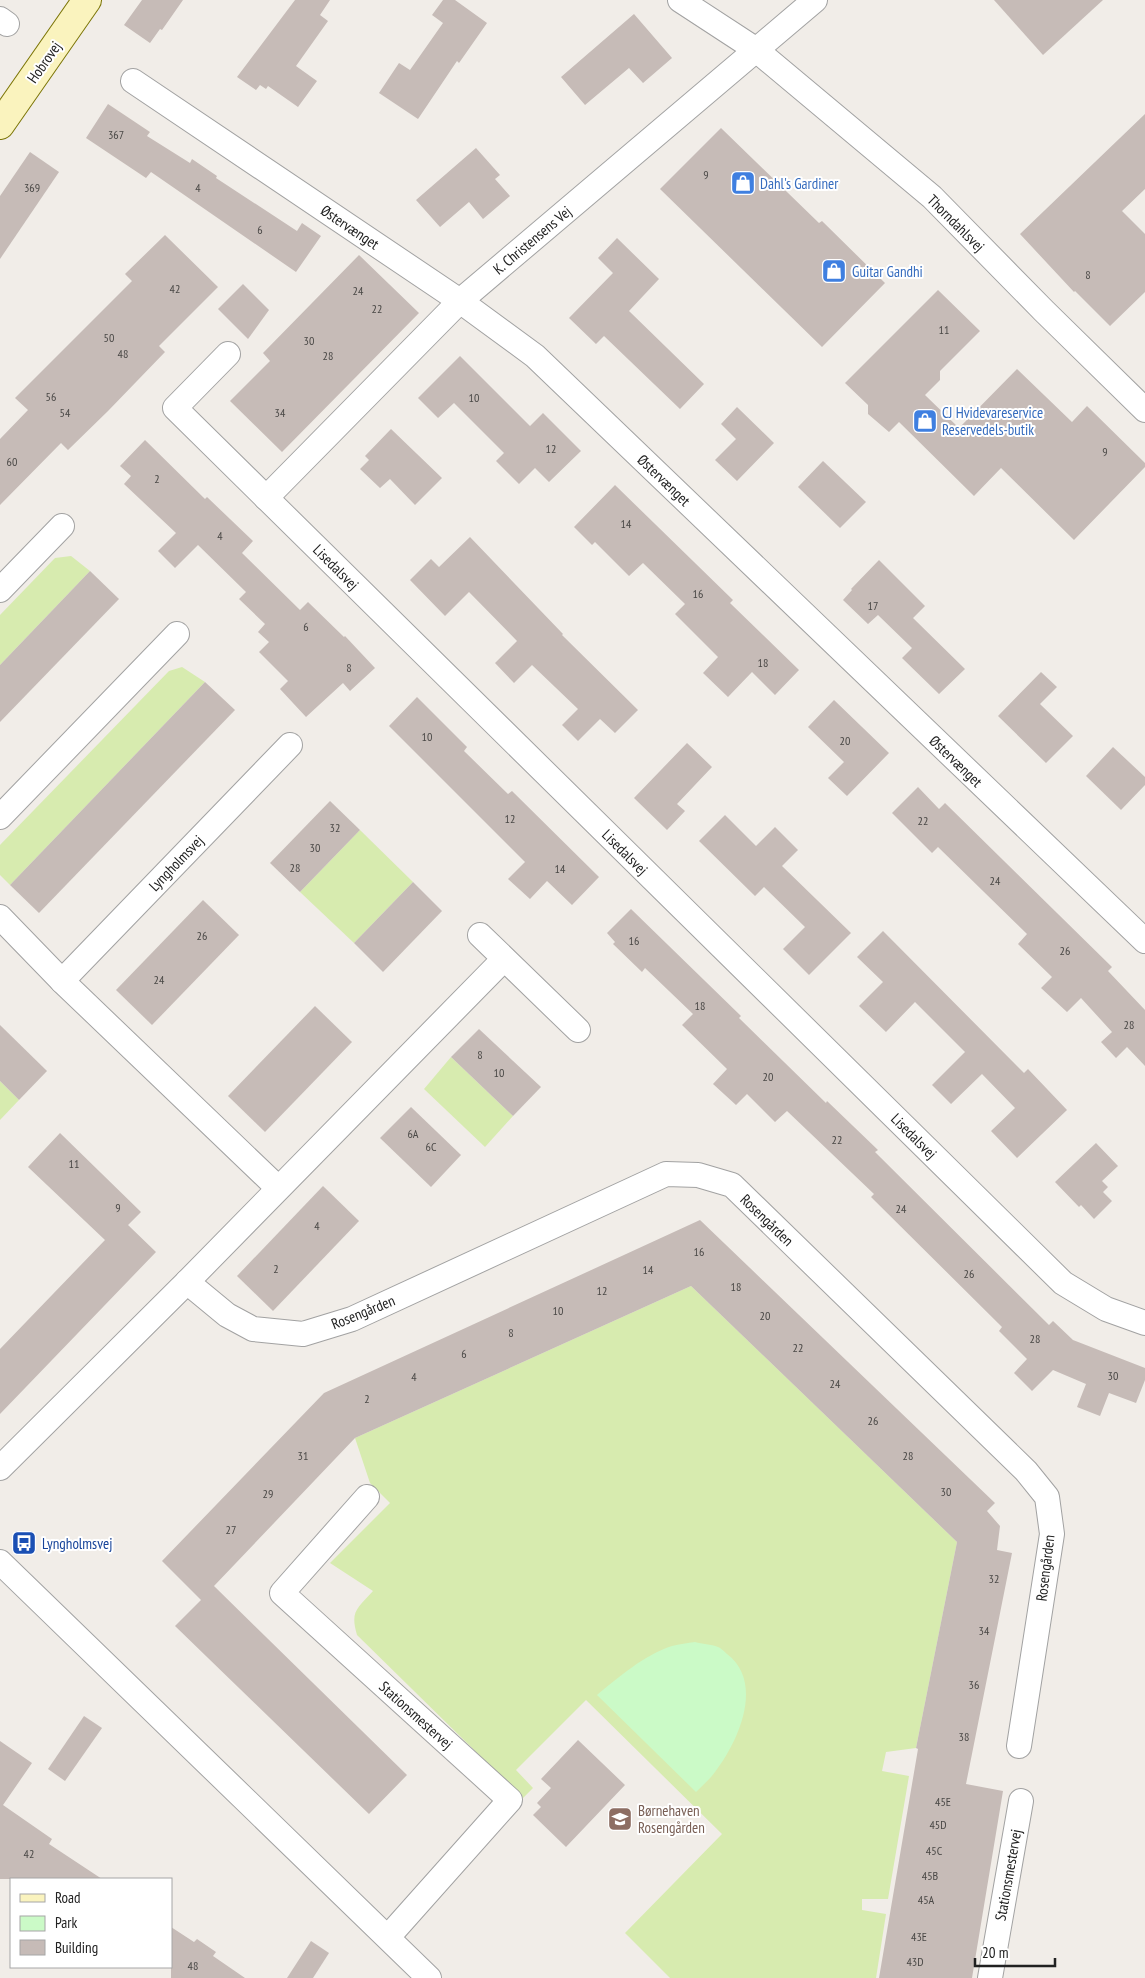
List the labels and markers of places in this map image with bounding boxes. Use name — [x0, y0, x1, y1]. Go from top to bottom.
shop icon: Dahl's Gardiner — [730, 170, 756, 196]
place label: Dahl's Gardiner — [760, 174, 839, 193]
shop icon: Guitar Gandhi — [821, 258, 847, 284]
place label: Guitar Gandhi — [852, 262, 923, 281]
place label: CJ Hvidevareservice Reservedels-butik — [942, 403, 1043, 439]
shop icon: CJ Hvidevareservice Reservedels-butik — [912, 408, 938, 434]
bus stop icon: Lyngholmsvej — [11, 1530, 37, 1556]
place label: Lyngholmsvej — [42, 1534, 112, 1553]
place label: Børnehaven Rosengården — [638, 1801, 705, 1837]
school or university icon: Børnehaven Rosengården — [607, 1806, 633, 1832]

